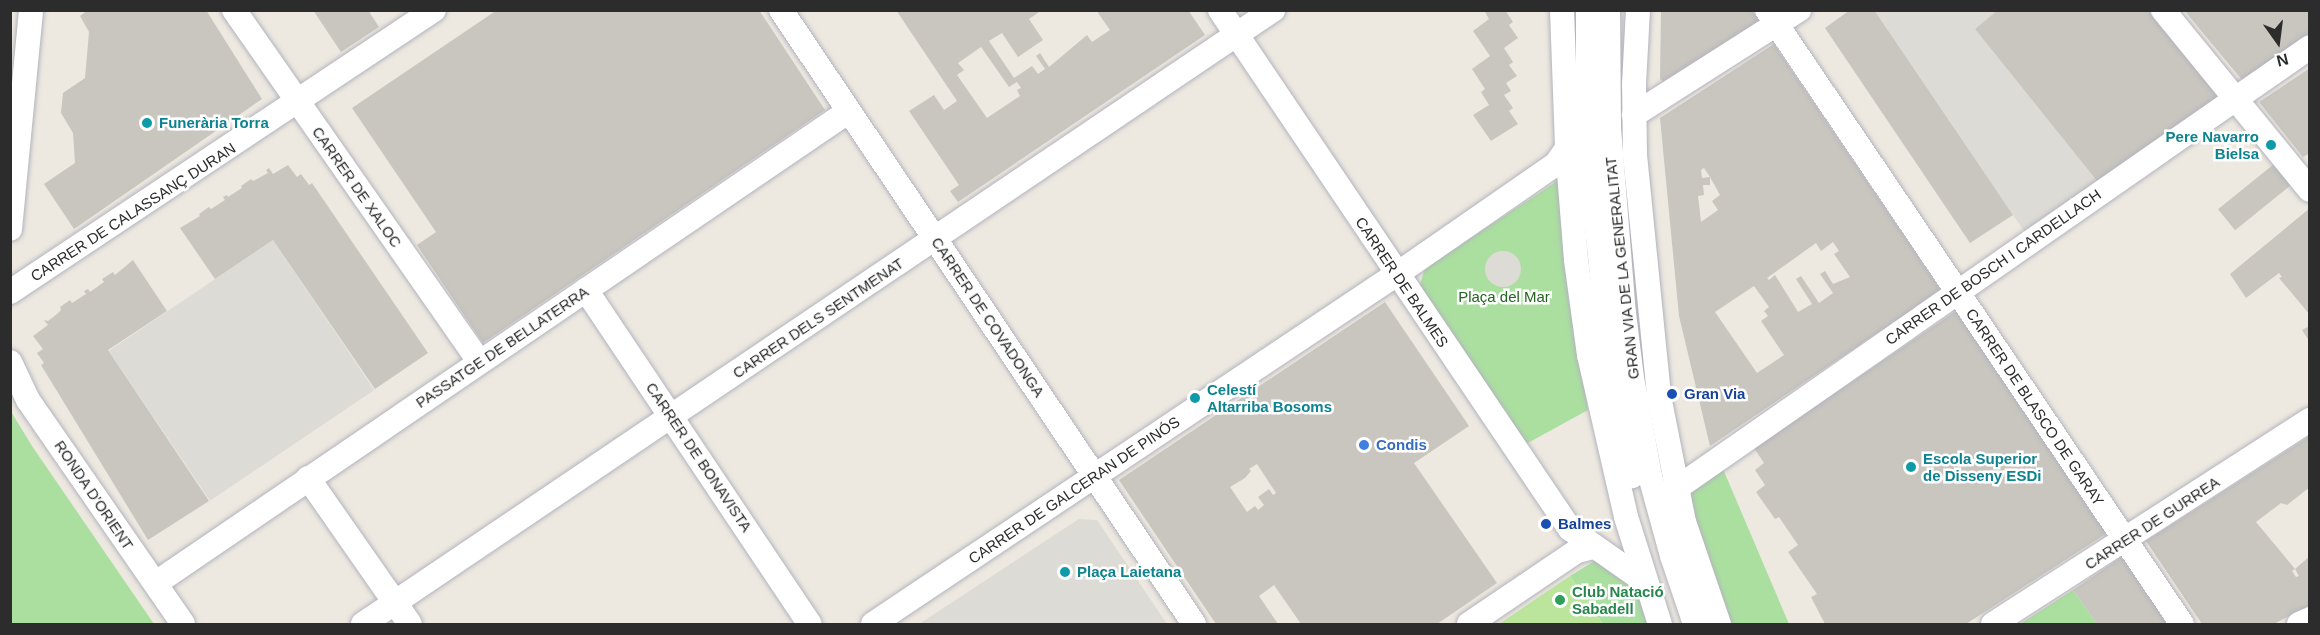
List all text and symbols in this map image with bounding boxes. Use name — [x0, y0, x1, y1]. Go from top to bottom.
north arrow — [2248, 12, 2308, 72]
text: N — [2275, 50, 2290, 70]
place label: Funerària Torra — [159, 114, 269, 132]
marker: Funerària Torra — [140, 116, 154, 130]
street label: CARRER DE XALOC — [309, 123, 405, 251]
place label: Pere Navarro Bielsa — [2166, 127, 2259, 162]
marker: Pere Navarro Bielsa — [2264, 138, 2278, 152]
street label: CARRER DE CALASSANÇ DURAN — [27, 139, 239, 285]
street label: GRAN VIA DE LA GENERALITAT — [1601, 155, 1643, 381]
street label: CARRER DE BOSCH I CARDELLACH — [1882, 185, 2104, 349]
street label: CARRER DE BALMES — [1352, 213, 1452, 351]
street label: CARRER DE COVADONGA — [928, 234, 1048, 400]
street label: CARRER DELS SENTMENAT — [729, 254, 907, 382]
street label: PASSATGE DE BELLATERRA — [412, 282, 592, 412]
park label: Plaça del Mar — [1458, 288, 1550, 306]
street label: CARRER DE BLASCO DE GARAY — [1962, 305, 2108, 509]
street label: CARRER DE BONAVISTA — [642, 379, 756, 535]
place label: Celestí Altarriba Bosoms — [1207, 380, 1332, 415]
place label: Gran Via — [1684, 385, 1745, 403]
marker: Gran Via — [1665, 387, 1679, 401]
marker: Celestí Altarriba Bosoms — [1188, 391, 1202, 405]
street label: CARRER DE GALCERAN DE PINÓS — [965, 412, 1183, 568]
place label: Condis — [1376, 436, 1427, 454]
street label: RONDA D'ORIENT — [51, 437, 137, 553]
marker: Condis — [1357, 438, 1371, 452]
place label: Escola Superior de Disseny ESDi — [1923, 449, 2041, 484]
marker: Escola Superior de Disseny ESDi — [1904, 460, 1918, 474]
street label: CARRER DE GURREA — [2081, 473, 2223, 573]
place label: Balmes — [1558, 515, 1611, 533]
marker: Balmes — [1539, 517, 1553, 531]
place label: Plaça Laietana — [1077, 563, 1181, 581]
marker: Plaça Laietana — [1058, 565, 1072, 579]
place label: Club Natació Sabadell — [1572, 582, 1664, 617]
marker: Club Natació Sabadell — [1553, 593, 1567, 607]

